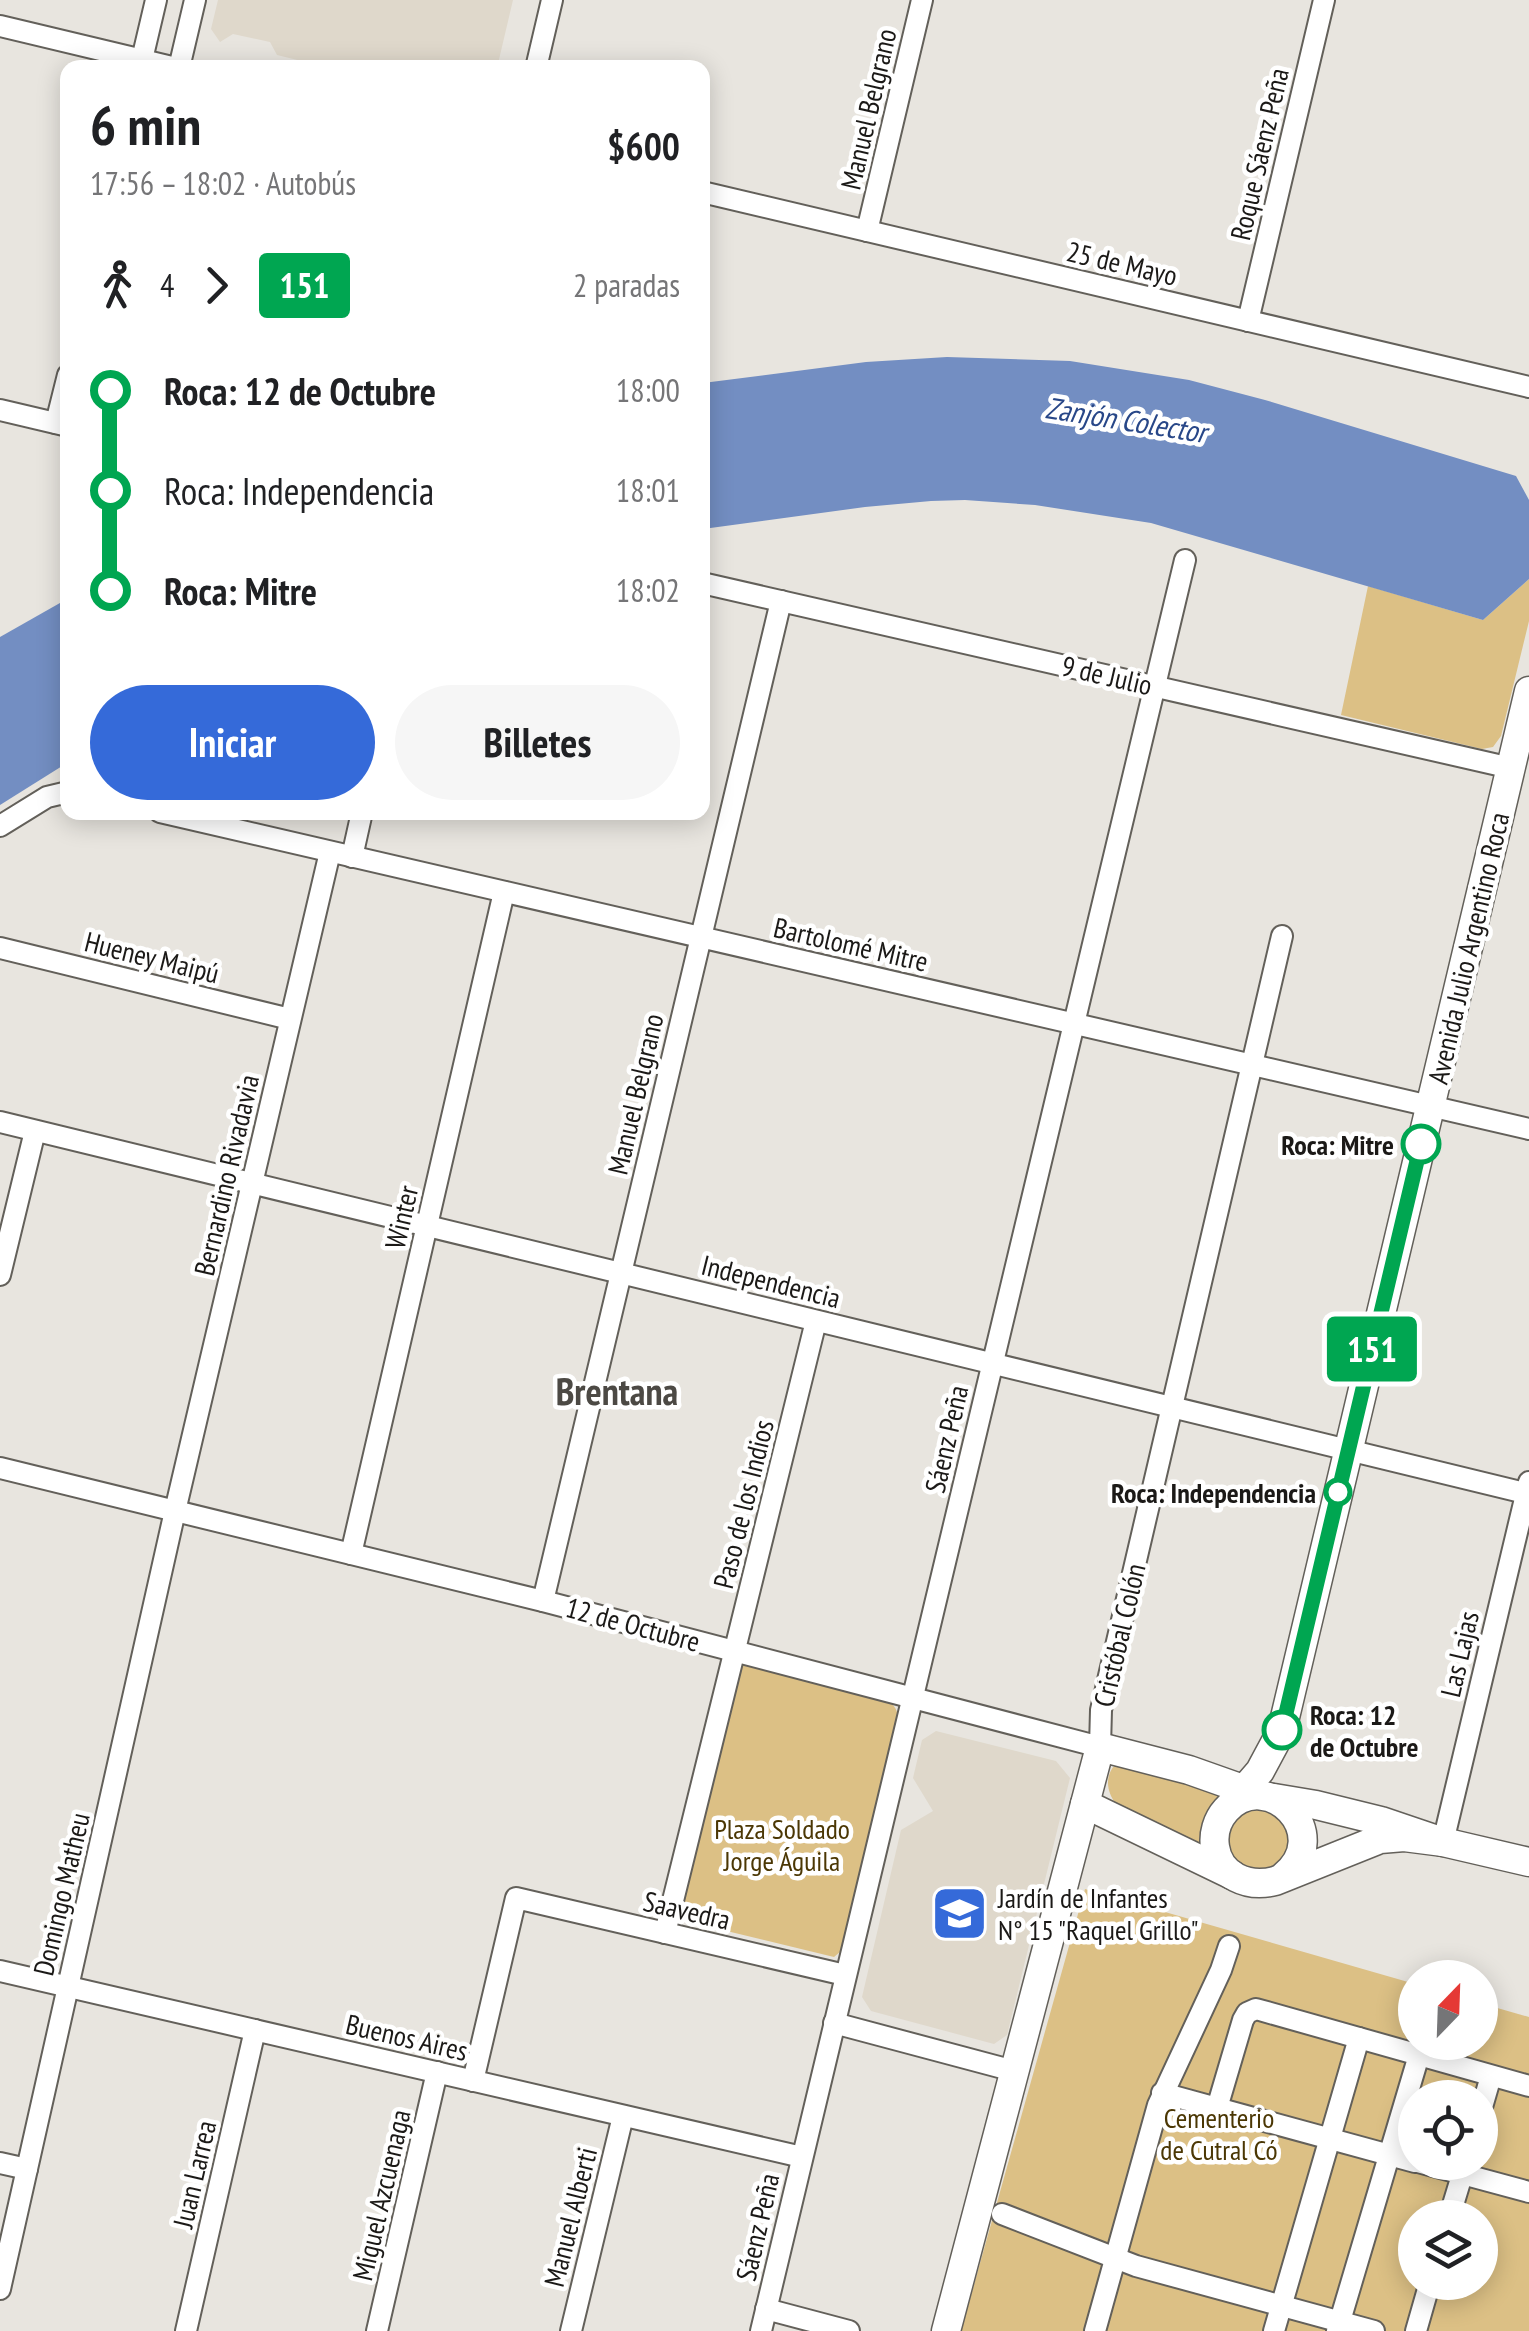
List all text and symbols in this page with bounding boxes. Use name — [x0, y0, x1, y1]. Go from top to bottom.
street label: Manuel Belgrano — [832, 25, 904, 193]
street label: Roque Sáenz Peña — [1221, 64, 1297, 244]
text: 6 min — [90, 89, 201, 160]
text: $600 — [607, 121, 680, 170]
text: 17:56 – 18:02 · Autobús — [90, 162, 356, 204]
street label: 25 de Mayo — [1063, 232, 1181, 294]
icon: walk — [90, 258, 145, 313]
icon: forward — [189, 258, 244, 313]
text: 151 — [279, 262, 330, 308]
text: 4 — [160, 264, 174, 306]
text: 2 paradas — [573, 264, 680, 306]
text: Roca: 12 de Octubre — [164, 366, 436, 415]
text: 18:00 — [616, 369, 680, 411]
water label: Zanjón Colector — [1043, 387, 1213, 451]
text: Roca: Independencia — [164, 466, 434, 515]
text: 18:01 — [616, 469, 680, 511]
text: Roca: Mitre — [164, 566, 317, 615]
text: 18:02 — [616, 569, 680, 611]
street label: 9 de Julio — [1058, 647, 1156, 703]
button: Iniciar — [90, 685, 375, 800]
button: Billetes — [395, 685, 680, 800]
street label: Avenida Julio Argentino Roca — [1419, 808, 1517, 1088]
street label: Bartolomé Mitre — [770, 908, 932, 980]
street label: Hueney Maipú — [81, 922, 223, 992]
street label: Manuel Belgrano — [599, 1010, 671, 1178]
street label: Bernardino Rivadavia — [185, 1071, 267, 1279]
marker: Roca: Mitre — [1402, 1125, 1440, 1163]
place label: Roca: Mitre — [1281, 1126, 1394, 1163]
street label: Winter — [376, 1181, 426, 1252]
street label: Independencia — [698, 1246, 844, 1316]
line badge: 151 — [1314, 1316, 1430, 1382]
text: 151 — [1347, 1326, 1397, 1372]
district label: Brentana — [556, 1366, 678, 1415]
street label: Sáenz Peña — [916, 1382, 976, 1496]
street label: Paso de los Indios — [704, 1416, 782, 1592]
place label: Roca: Independencia — [1111, 1474, 1316, 1511]
marker: Roca: Independencia — [1325, 1479, 1351, 1505]
street label: Cristóbal Colón — [1085, 1560, 1153, 1710]
street label: 12 de Octubre — [562, 1588, 704, 1660]
street label: Las Lajas — [1431, 1607, 1487, 1701]
place label: Roca: 12 de Octubre — [1310, 1696, 1418, 1765]
marker: Roca: 12 de Octubre — [1263, 1711, 1301, 1749]
street label: Domingo Matheu — [24, 1809, 98, 1979]
park label: Plaza Soldado Jorge Águila — [714, 1810, 850, 1879]
place label: Jardín de Infantes N° 15 "Raquel Grillo" — [997, 1879, 1198, 1948]
street label: Saavedra — [640, 1882, 734, 1938]
school or university icon: Jardín de Infantes N° 15 "Raquel Grillo" — [929, 1883, 989, 1943]
north arrow — [1398, 1960, 1498, 2060]
map controls — [1398, 1960, 1498, 2300]
street label: Buenos Aires — [342, 2005, 472, 2069]
button: locate — [1398, 2080, 1498, 2180]
park label: Cementerio de Cutral Có — [1160, 2099, 1278, 2168]
street label: Miguel Azcuenaga — [343, 2106, 419, 2284]
street label: Juan Larrea — [164, 2117, 224, 2232]
street label: Manuel Alberti — [535, 2143, 605, 2291]
street label: Sáenz Peña — [727, 2170, 787, 2284]
button: layers — [1398, 2200, 1498, 2300]

